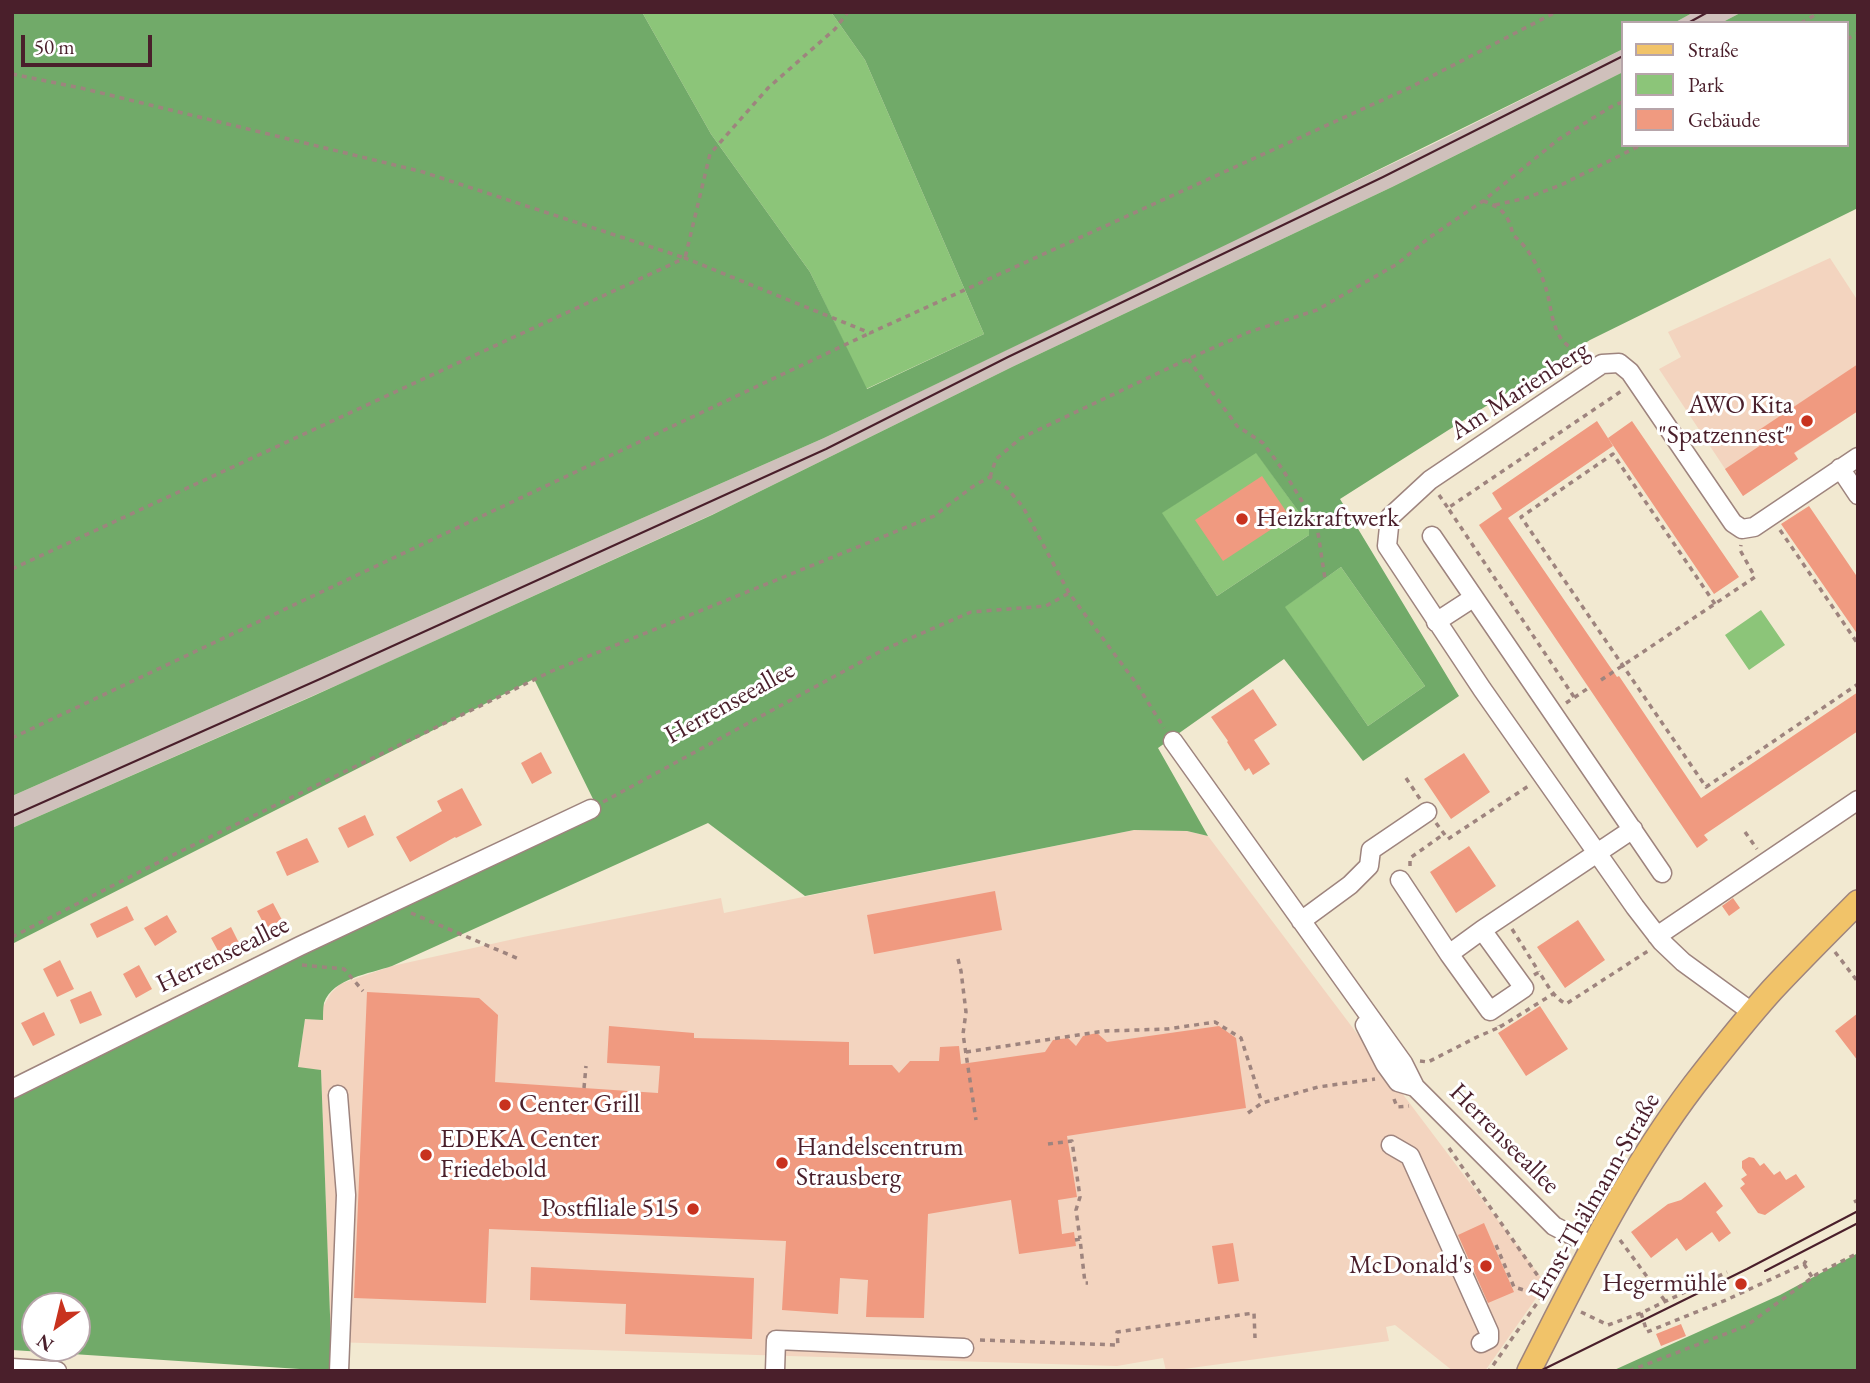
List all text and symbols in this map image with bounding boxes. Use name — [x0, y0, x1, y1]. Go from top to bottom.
scale bar — [24, 21, 156, 65]
legend — [1622, 21, 1849, 147]
text: 50 m — [34, 33, 75, 60]
text: Straße — [1688, 36, 1739, 63]
text: Park — [1688, 71, 1724, 98]
text: Gebäude — [1688, 106, 1760, 133]
street label: Am Marienberg — [1445, 335, 1595, 447]
place label: AWO Kita "Spatzennest" — [1658, 390, 1793, 452]
marker: AWO Kita "Spatzennest" — [1799, 413, 1815, 429]
place label: Heizkraftwerk — [1256, 503, 1399, 535]
marker: Heizkraftwerk — [1234, 511, 1250, 527]
street label: Herrenseeallee — [660, 655, 800, 751]
street label: Herrenseeallee — [152, 909, 294, 1001]
street label: Herrenseeallee — [1442, 1077, 1566, 1201]
street label: Ernst-Thälmann-Straße — [1523, 1088, 1667, 1306]
place label: Center Grill — [519, 1089, 640, 1121]
marker: Center Grill — [497, 1097, 513, 1113]
place label: EDEKA Center Friedebold — [440, 1124, 599, 1186]
place label: Handelscentrum Strausberg — [796, 1132, 964, 1194]
marker: EDEKA Center Friedebold — [418, 1147, 434, 1163]
marker: Handelscentrum Strausberg — [774, 1155, 790, 1171]
place label: Postfiliale 515 — [541, 1193, 679, 1225]
marker: Postfiliale 515 — [685, 1201, 701, 1217]
place label: McDonald's — [1349, 1250, 1472, 1282]
marker: McDonald's — [1478, 1258, 1494, 1274]
place label: Hegermühle — [1602, 1268, 1727, 1300]
marker: Hegermühle — [1733, 1276, 1749, 1292]
north arrow — [21, 1292, 91, 1362]
text: N — [32, 1329, 58, 1358]

